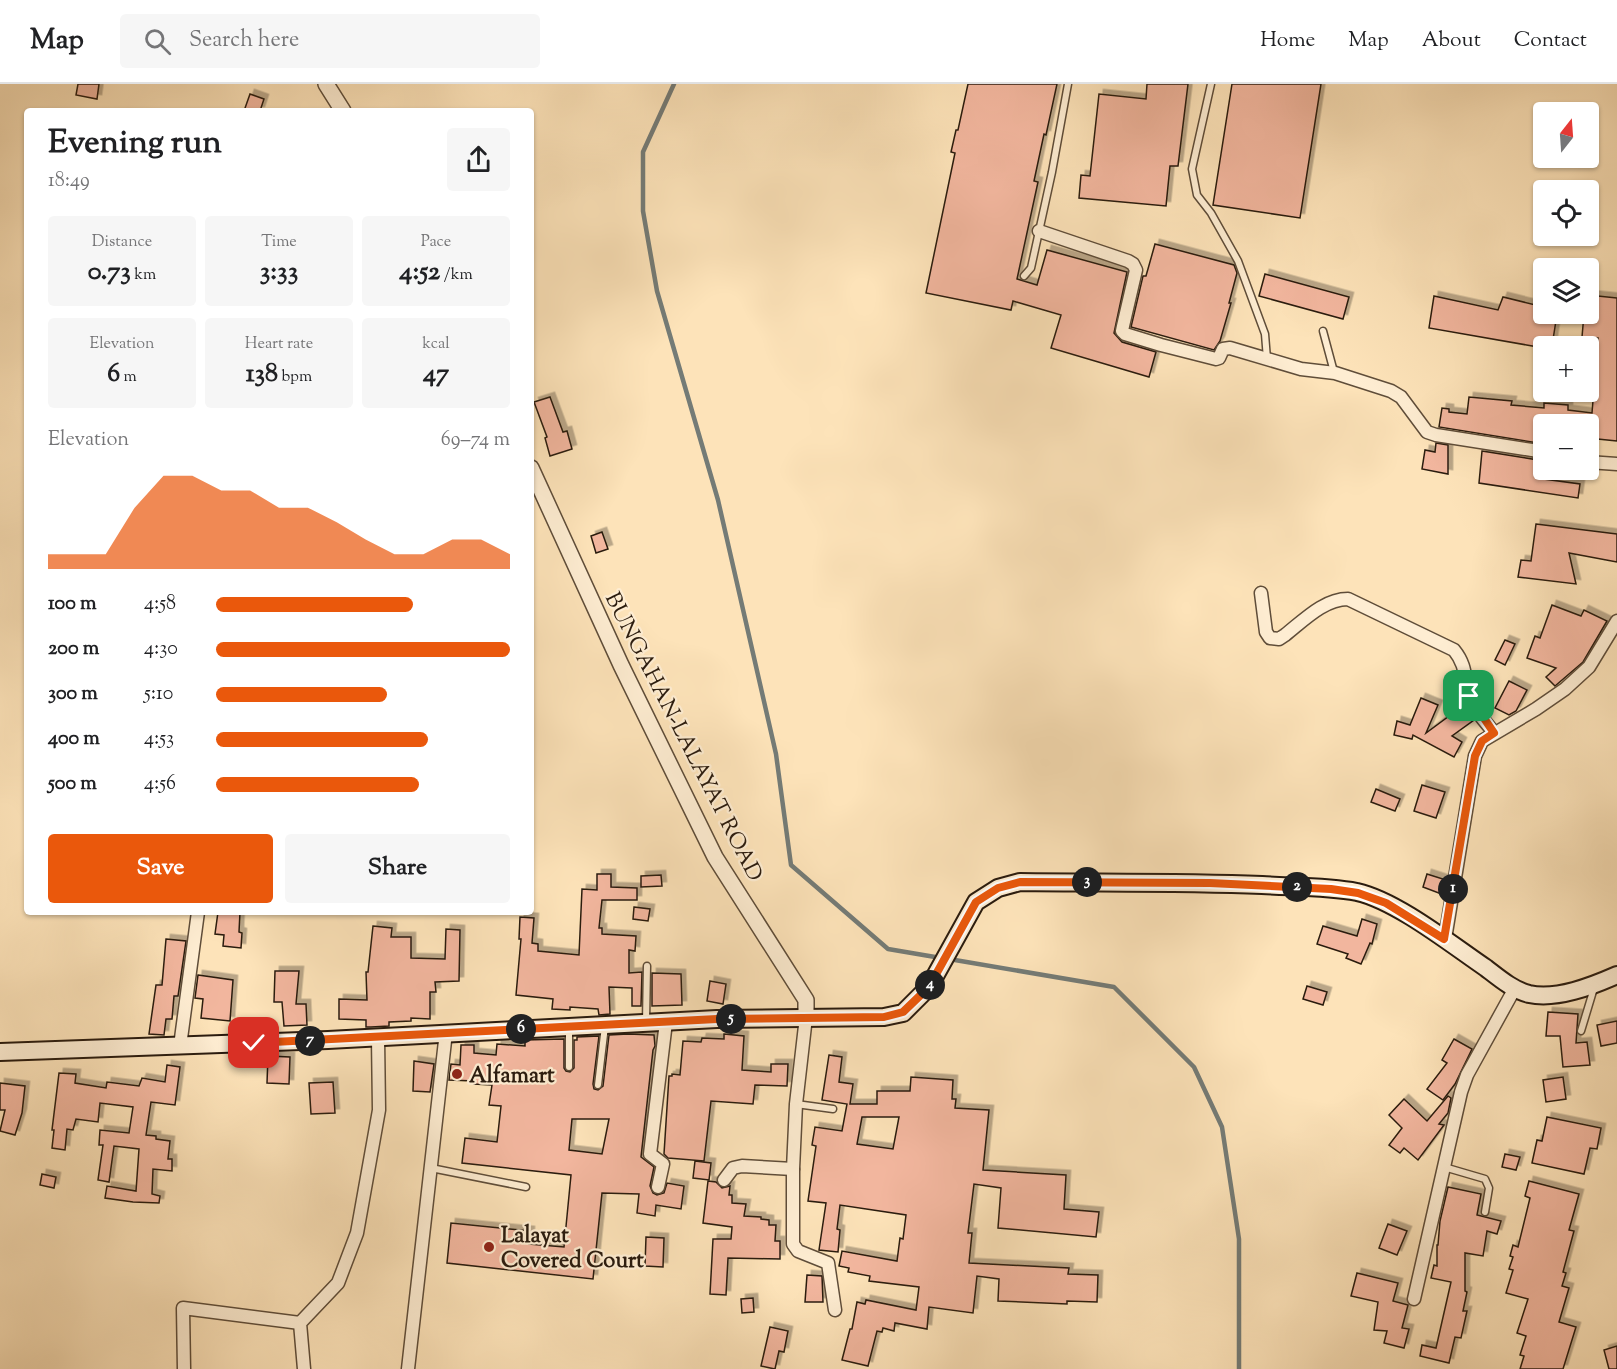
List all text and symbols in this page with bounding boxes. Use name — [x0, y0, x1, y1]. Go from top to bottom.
search box — [120, 14, 540, 68]
text: Map — [30, 21, 84, 61]
icon: search — [141, 25, 174, 58]
text: Search here — [189, 25, 299, 57]
text: Home — [1260, 26, 1315, 56]
text: Map — [1348, 26, 1389, 56]
text: About — [1422, 26, 1481, 56]
text: Contact — [1514, 26, 1587, 56]
north arrow — [1533, 102, 1599, 168]
map controls — [1533, 102, 1599, 480]
text: Evening run — [48, 120, 222, 168]
button: share — [447, 128, 510, 191]
text: 18:49 — [48, 167, 90, 196]
button: locate — [1533, 180, 1599, 246]
text: Distance — [92, 231, 152, 254]
text: Time — [261, 231, 297, 254]
text: Pace — [421, 231, 451, 254]
text: 0.73 — [88, 254, 131, 291]
text: 3:33 — [260, 254, 298, 291]
text: 4:52 — [399, 254, 440, 291]
button: layers — [1533, 258, 1599, 324]
text: km — [131, 264, 156, 287]
text: /km — [440, 264, 473, 287]
text: Elevation — [90, 333, 154, 356]
text: Heart rate — [245, 333, 313, 356]
text: kcal — [422, 333, 450, 356]
button: + — [1533, 336, 1599, 402]
text: 6 — [107, 356, 120, 393]
text: 138 — [246, 356, 278, 393]
text: 47 — [423, 356, 449, 393]
text: m — [120, 366, 137, 389]
text: bpm — [278, 366, 312, 389]
button: − — [1533, 414, 1599, 480]
text: Elevation — [48, 426, 129, 455]
text: 69–74 m — [441, 426, 510, 455]
street label: BUNGAHAN-LALAYAT ROAD — [595, 587, 769, 888]
text: 100 m — [48, 590, 97, 619]
text: 4:58 — [144, 590, 176, 619]
text: 200 m — [48, 635, 99, 664]
text: 4:30 — [144, 635, 178, 664]
pin — [1443, 670, 1494, 721]
icon: arrive — [1452, 679, 1485, 712]
text: 300 m — [48, 680, 98, 709]
text: 5:10 — [144, 680, 173, 709]
text: 400 m — [48, 725, 100, 754]
text: 4:53 — [144, 725, 174, 754]
text: 500 m — [48, 770, 97, 799]
text: 4:56 — [144, 770, 176, 799]
button: Save — [48, 834, 273, 903]
button: Share — [285, 834, 510, 903]
pin: 3 — [1072, 867, 1102, 897]
text: 3 — [1084, 870, 1090, 893]
pin: 2 — [1282, 872, 1312, 902]
pin: 1 — [1438, 874, 1468, 904]
text: 2 — [1293, 875, 1301, 898]
text: 1 — [1450, 877, 1456, 900]
pin: 4 — [915, 970, 945, 1000]
text: 4 — [926, 973, 934, 996]
pin: 5 — [716, 1004, 746, 1034]
text: 5 — [728, 1007, 734, 1030]
pin: 6 — [506, 1014, 536, 1044]
pin — [228, 1017, 279, 1068]
text: 6 — [517, 1017, 525, 1040]
icon: check — [237, 1026, 270, 1059]
pin: 7 — [295, 1026, 325, 1056]
text: 7 — [306, 1029, 314, 1052]
place label: Alfamart — [469, 1061, 555, 1093]
marker: Alfamart — [450, 1067, 464, 1081]
place label: Lalayat Covered Court — [501, 1221, 644, 1278]
marker: Lalayat Covered Court — [482, 1240, 496, 1254]

